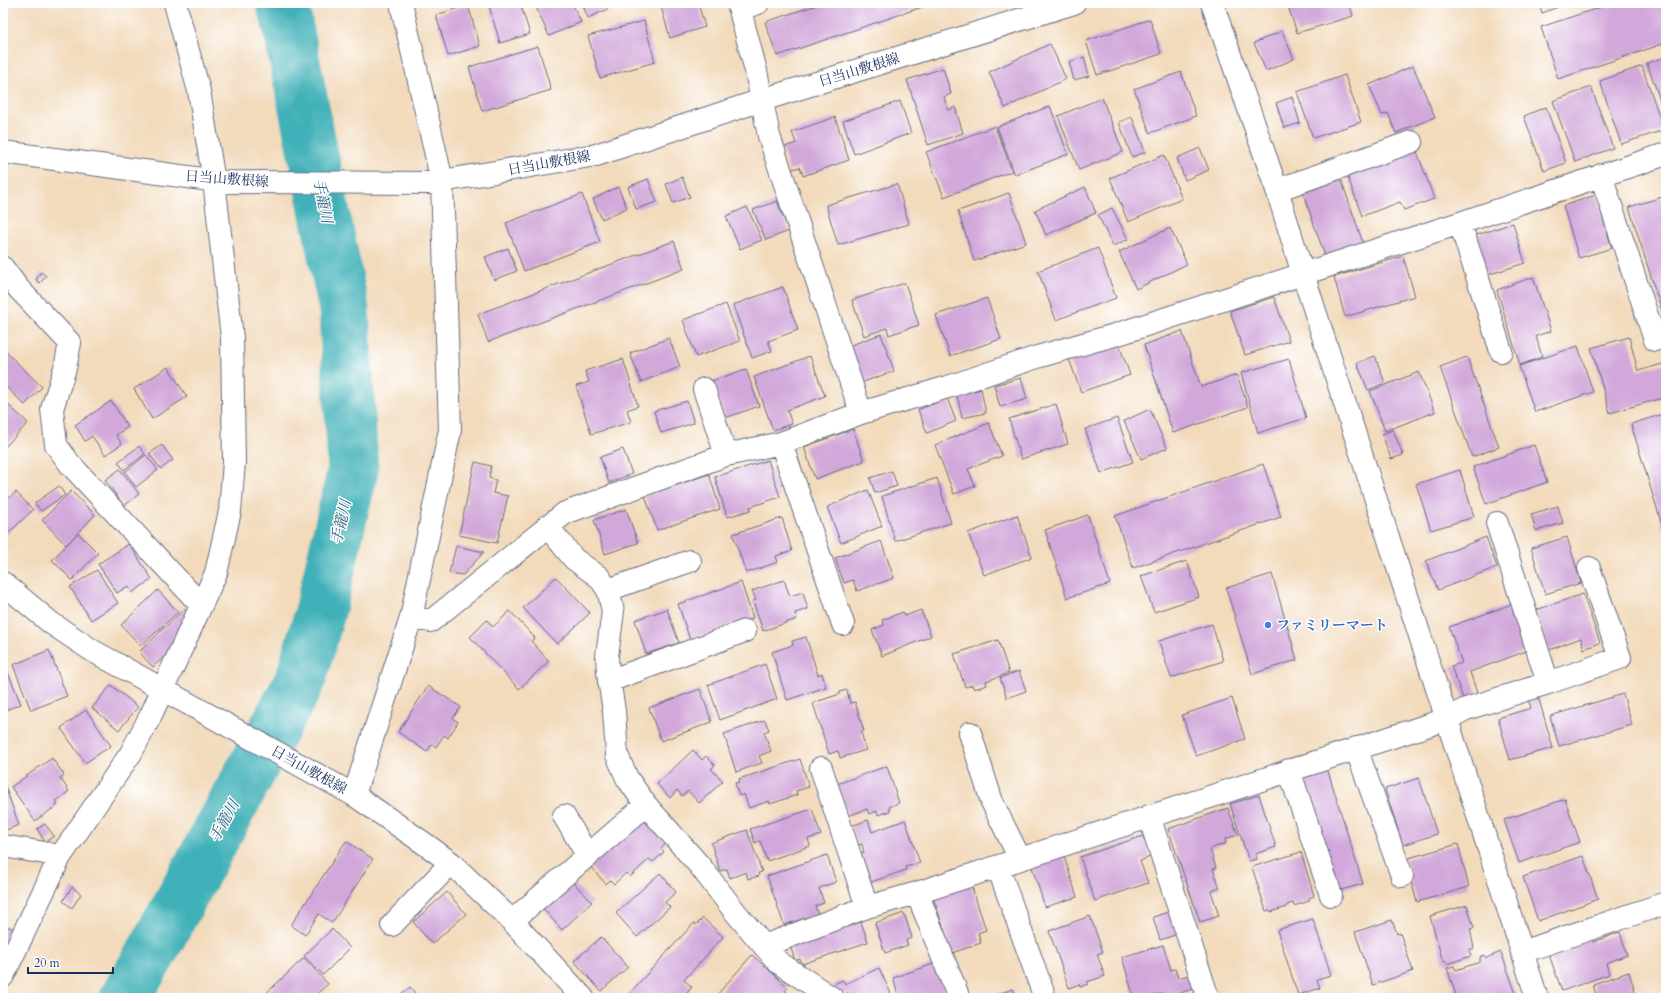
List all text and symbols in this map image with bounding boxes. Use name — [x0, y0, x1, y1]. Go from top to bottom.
street label: 日当山敷根線 — [816, 49, 902, 91]
street label: 日当山敷根線 — [506, 146, 592, 180]
street label: 日当山敷根線 — [184, 167, 270, 191]
water label: 手籠川 — [309, 177, 337, 227]
water label: 手籠川 — [326, 496, 356, 546]
place label: ファミリーマート — [1276, 616, 1388, 635]
marker: ファミリーマート — [1263, 620, 1273, 630]
street label: 日当山敷根線 — [268, 741, 350, 799]
water label: 手籠川 — [204, 795, 245, 846]
scale bar — [28, 949, 113, 975]
text: 20 m — [34, 955, 61, 971]

